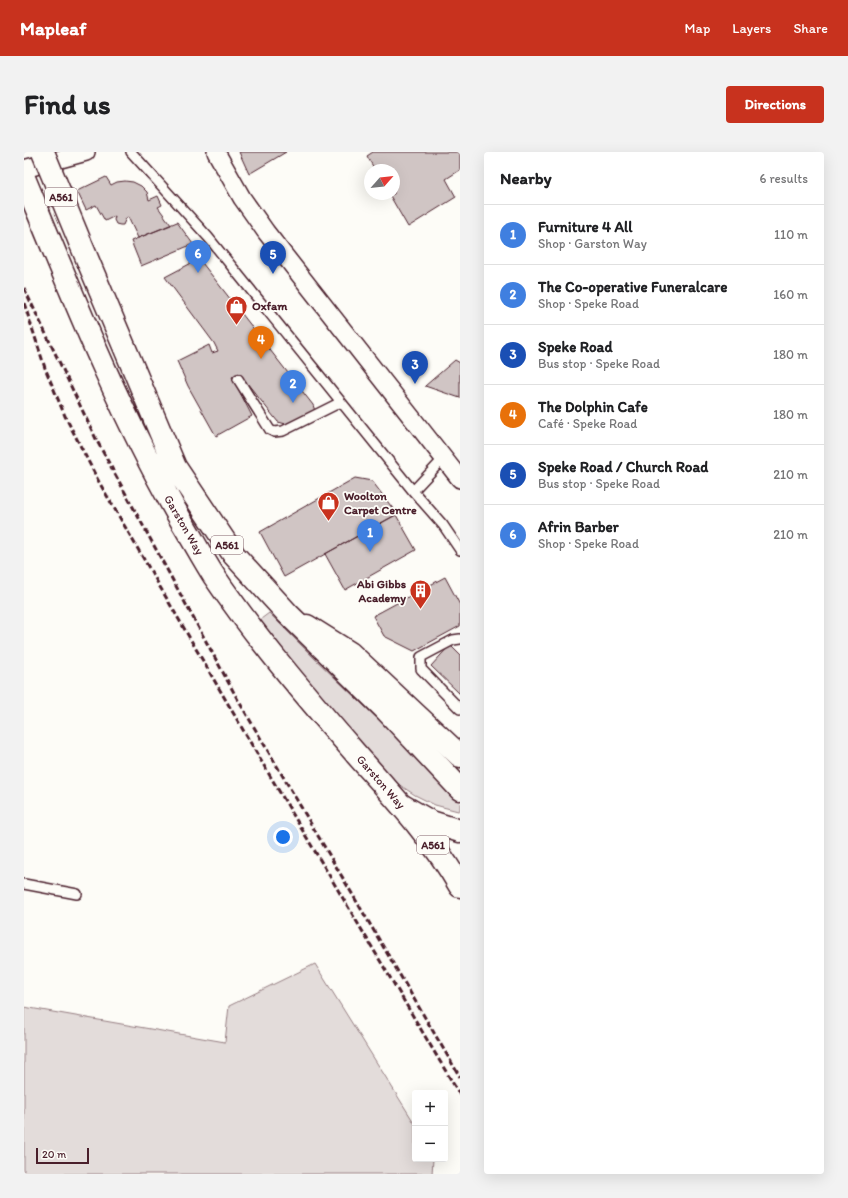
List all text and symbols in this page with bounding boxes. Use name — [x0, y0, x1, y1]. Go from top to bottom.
text: Mapleaf — [20, 17, 86, 40]
text: Map — [685, 20, 710, 37]
text: Layers — [732, 20, 771, 37]
text: Share — [793, 20, 828, 37]
button: Directions — [726, 86, 824, 123]
text: Find us — [24, 87, 111, 121]
north arrow — [364, 164, 400, 200]
text: Nearby — [500, 168, 552, 188]
text: 6 results — [760, 171, 808, 186]
road number: A561 — [45, 188, 77, 206]
text: Furniture 4 All — [538, 218, 633, 236]
text: 1 — [510, 227, 516, 242]
text: 110 m — [774, 227, 808, 242]
text: Shop · Garston Way — [538, 236, 647, 251]
pin: 6 — [185, 240, 211, 273]
pin: 5 — [260, 241, 286, 274]
text: The Co-operative Funeralcare — [538, 278, 727, 296]
text: 2 — [510, 287, 516, 302]
text: 160 m — [773, 287, 808, 302]
shop icon: Oxfam — [223, 293, 249, 326]
text: Shop · Speke Road — [538, 296, 639, 311]
place label: Oxfam — [252, 299, 288, 313]
pin: 4 — [248, 326, 274, 359]
text: Speke Road — [538, 338, 613, 356]
text: 3 — [509, 347, 517, 362]
text: 180 m — [773, 347, 808, 362]
pin: 3 — [402, 351, 428, 384]
text: Bus stop · Speke Road — [538, 356, 660, 371]
pin: 2 — [280, 370, 306, 403]
text: The Dolphin Cafe — [538, 398, 648, 416]
text: 4 — [509, 407, 517, 422]
text: 180 m — [773, 407, 808, 422]
text: Café · Speke Road — [538, 416, 637, 431]
text: Speke Road / Church Road — [538, 458, 708, 476]
text: 5 — [510, 467, 516, 482]
text: 210 m — [773, 467, 808, 482]
text: Bus stop · Speke Road — [538, 476, 660, 491]
place label: Woolton Carpet Centre — [344, 489, 417, 518]
shop icon: Woolton Carpet Centre — [315, 490, 341, 523]
street label: Garston Way — [161, 493, 207, 558]
text: Afrin Barber — [538, 518, 619, 536]
pin: 1 — [357, 519, 383, 552]
text: 6 — [510, 527, 516, 542]
text: 210 m — [773, 527, 808, 542]
road number: A561 — [211, 536, 243, 554]
text: Shop · Speke Road — [538, 536, 639, 551]
place label: Abi Gibbs Academy — [356, 577, 407, 606]
building icon: Abi Gibbs Academy — [408, 578, 434, 611]
street label: Garston Way — [354, 752, 408, 812]
your location — [273, 827, 293, 847]
road number: A561 — [417, 836, 449, 854]
map controls — [412, 1090, 448, 1162]
button: + — [412, 1090, 448, 1126]
button: − — [412, 1126, 448, 1162]
scale bar — [36, 1146, 89, 1165]
text: 20 m — [42, 1148, 66, 1161]

